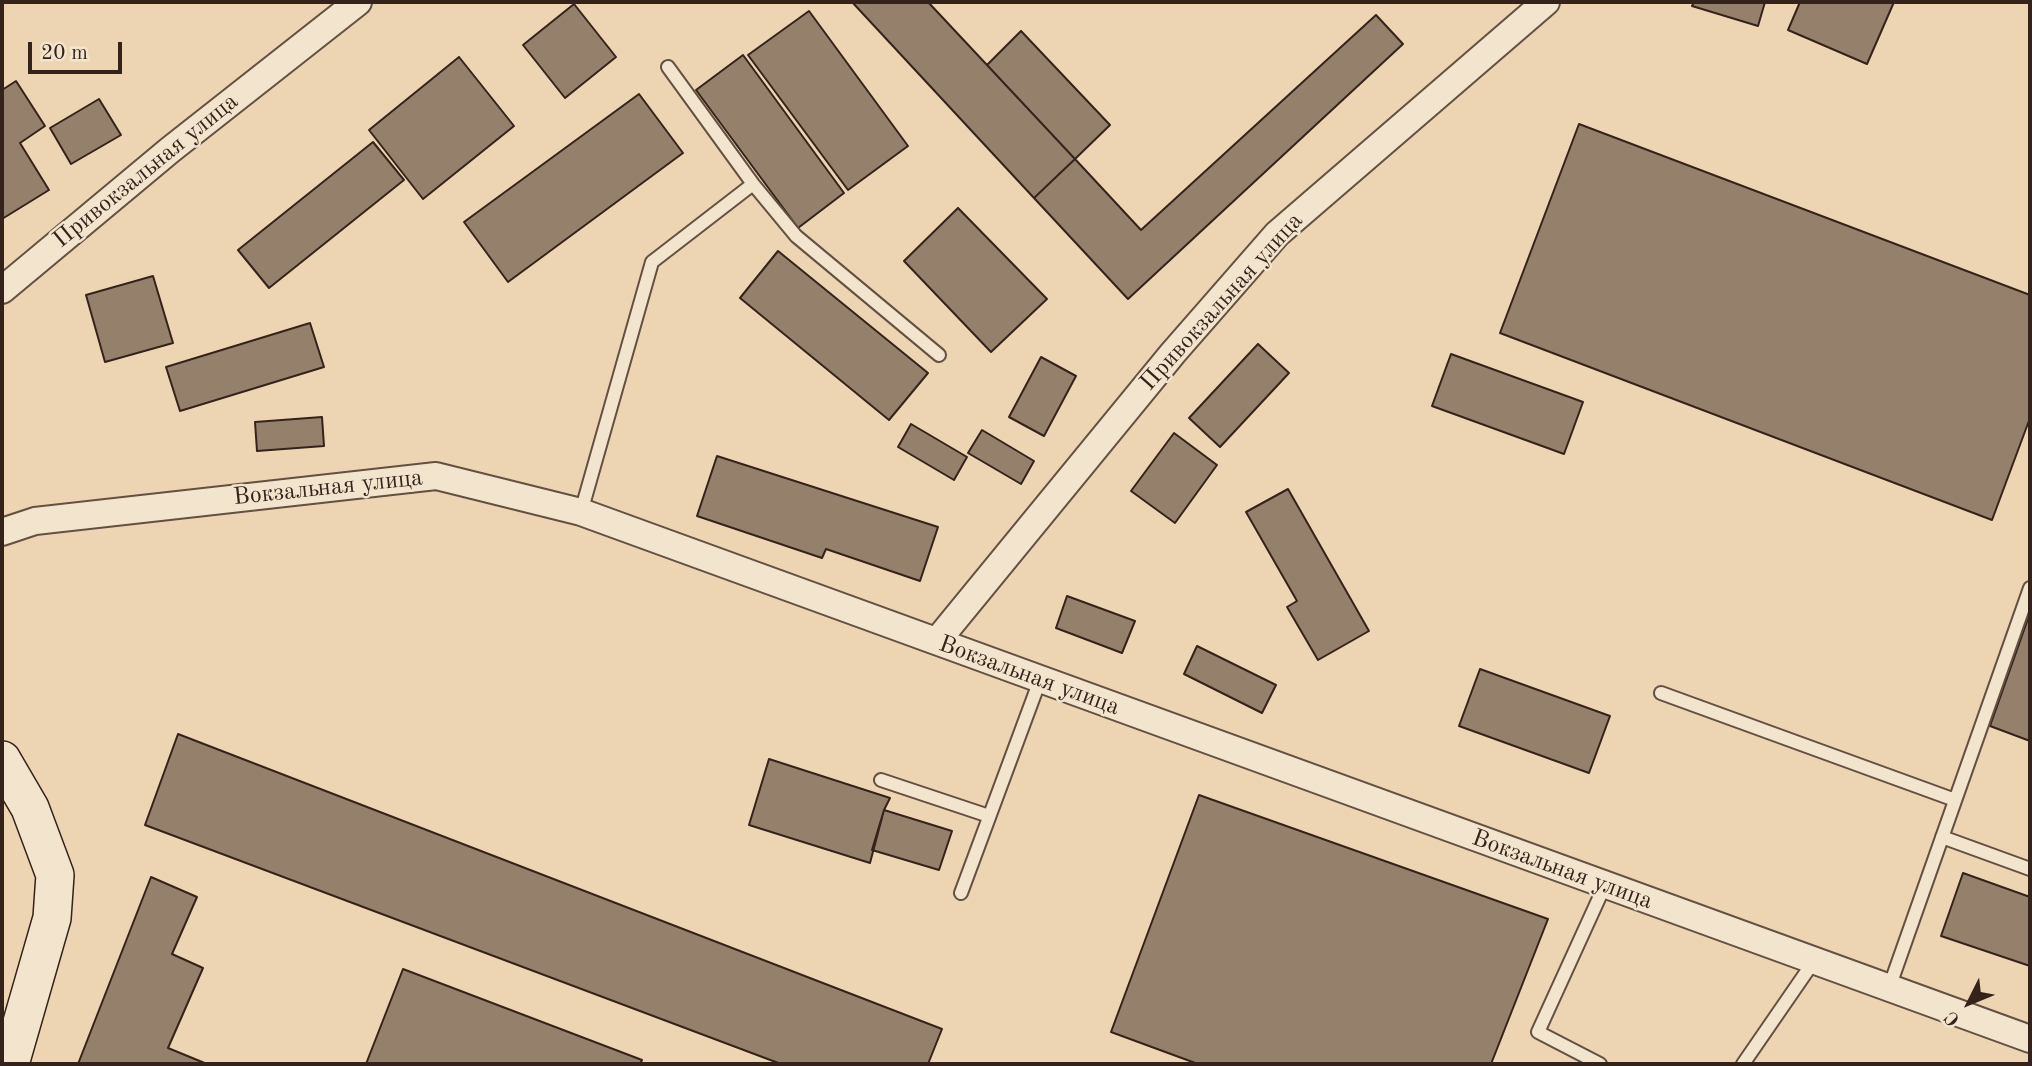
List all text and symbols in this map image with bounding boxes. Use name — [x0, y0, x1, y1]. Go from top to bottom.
scale bar — [32, 28, 126, 72]
text: 20 m — [41, 43, 88, 64]
street label: Привокзальная улица — [48, 88, 244, 254]
street label: Привокзальная улица — [1134, 207, 1310, 397]
street label: Вокзальная улица — [232, 464, 424, 512]
street label: Вокзальная улица — [935, 630, 1123, 722]
street label: Вокзальная улица — [1468, 824, 1656, 916]
north arrow — [1934, 968, 2004, 1038]
text: С — [1942, 1007, 1965, 1029]

